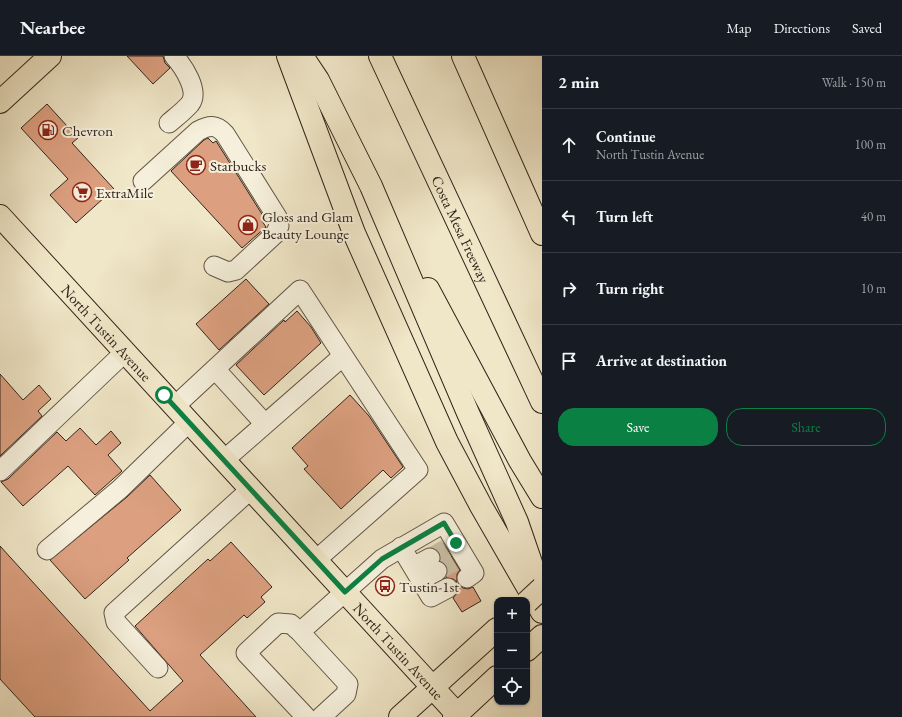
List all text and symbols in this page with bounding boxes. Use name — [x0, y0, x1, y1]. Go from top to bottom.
text: Nearbee — [20, 15, 85, 40]
text: Map — [726, 19, 752, 37]
text: Directions — [774, 19, 830, 37]
text: Saved — [852, 19, 882, 37]
text: 2 min — [558, 71, 599, 93]
text: Walk · 150 m — [822, 74, 886, 91]
fuel station icon: Chevron — [37, 119, 59, 141]
place label: Chevron — [62, 121, 113, 140]
text: Continue — [596, 127, 656, 146]
icon: ahead — [558, 134, 580, 156]
text: 100 m — [855, 136, 886, 153]
text: North Tustin Avenue — [596, 146, 704, 163]
cafe icon: Starbucks — [185, 154, 207, 176]
place label: Starbucks — [210, 156, 266, 175]
street label: Costa Mesa Freeway — [428, 172, 494, 286]
supermarket icon: ExtraMile — [71, 181, 93, 203]
place label: ExtraMile — [96, 183, 153, 202]
icon: left — [558, 206, 580, 228]
place label: Gloss and Glam Beauty Lounge — [262, 207, 354, 243]
text: Turn left — [596, 207, 653, 226]
text: 40 m — [861, 208, 886, 225]
shop icon: Gloss and Glam Beauty Lounge — [237, 214, 259, 236]
icon: right — [558, 278, 580, 300]
text: Turn right — [596, 279, 664, 298]
street label: North Tustin Avenue — [58, 280, 156, 385]
text: 10 m — [861, 280, 886, 297]
icon: arrive — [558, 350, 580, 372]
text: Arrive at destination — [596, 351, 727, 370]
route start — [155, 386, 173, 404]
button: Save — [558, 408, 718, 446]
button: Share — [726, 408, 886, 446]
route end — [447, 534, 465, 552]
bus stop icon: Tustin-1st — [374, 575, 396, 597]
place label: Tustin-1st — [399, 577, 459, 596]
map controls — [494, 597, 530, 705]
button: + — [494, 597, 530, 633]
street label: North Tustin Avenue — [350, 598, 448, 703]
button: − — [494, 633, 530, 669]
button: locate — [494, 669, 530, 705]

